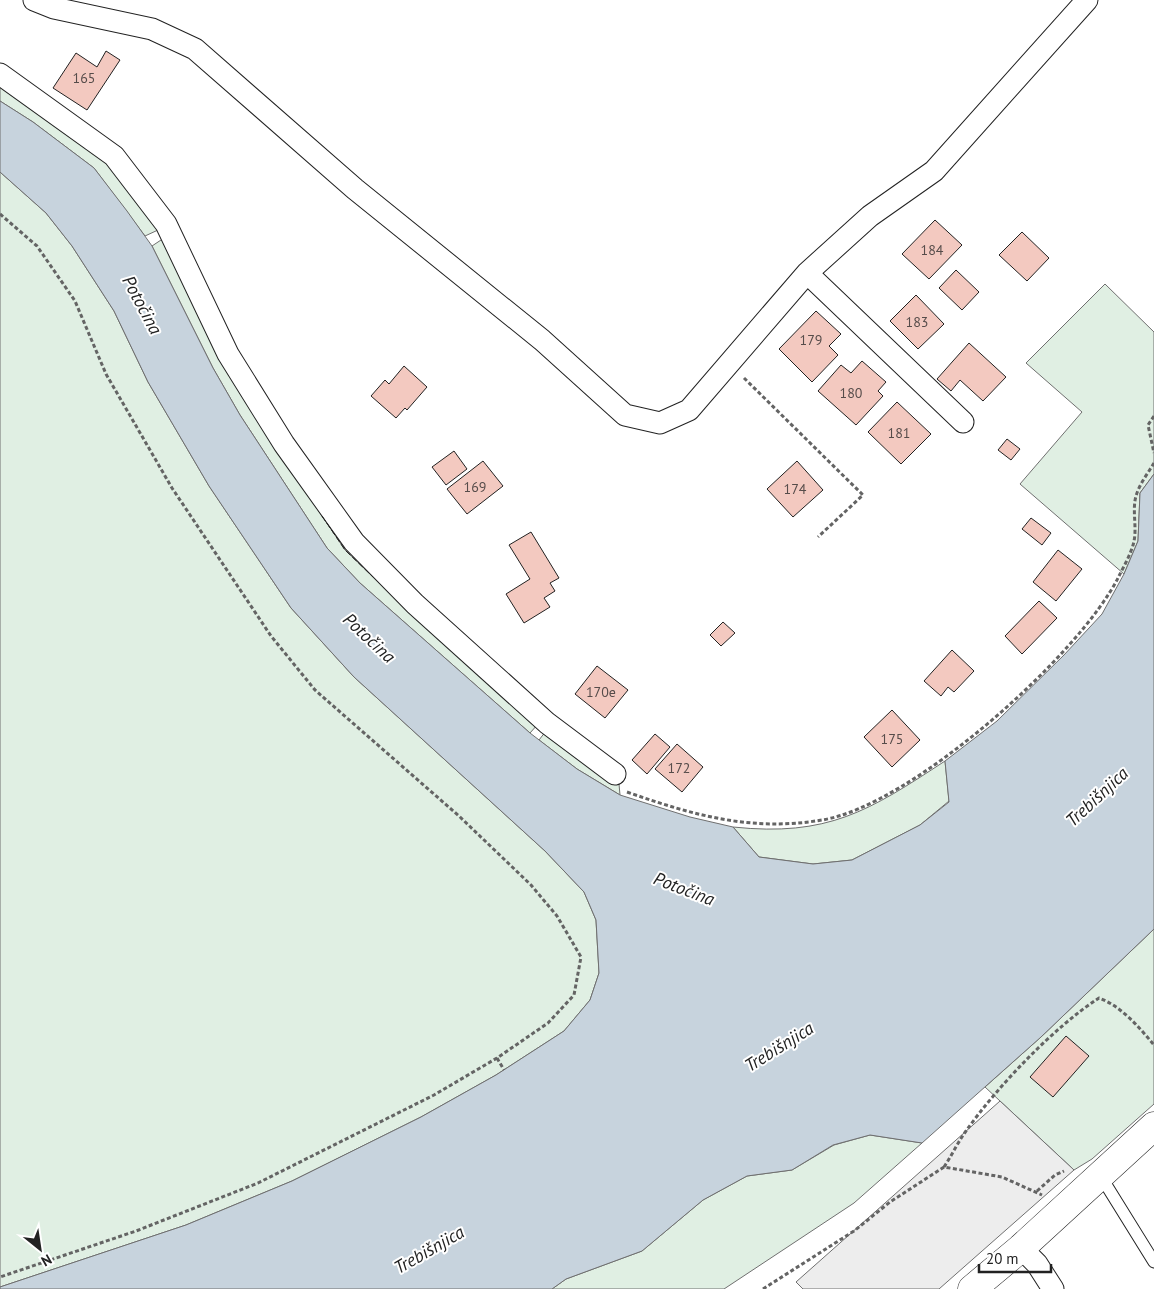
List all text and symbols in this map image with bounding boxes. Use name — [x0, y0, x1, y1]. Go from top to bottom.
house number: 165 — [73, 69, 95, 87]
house number: 184 — [921, 241, 944, 259]
water label: Potočina — [117, 271, 168, 338]
house number: 183 — [906, 313, 928, 331]
house number: 179 — [800, 331, 822, 349]
house number: 180 — [840, 384, 863, 402]
house number: 181 — [888, 424, 910, 442]
house number: 169 — [464, 478, 486, 496]
house number: 174 — [784, 480, 807, 498]
water label: Potočina — [338, 608, 401, 668]
house number: 170e — [586, 683, 616, 701]
house number: 175 — [881, 730, 903, 748]
house number: 172 — [668, 759, 690, 777]
water label: Trebišnjica — [1061, 762, 1133, 831]
water label: Potočina — [650, 866, 718, 911]
water label: Trebišnjica — [740, 1016, 818, 1077]
water label: Trebišnjica — [390, 1220, 468, 1279]
north arrow — [15, 1224, 65, 1274]
scale bar — [979, 1242, 1052, 1274]
text: 20 m — [986, 1249, 1019, 1268]
text: N — [38, 1250, 55, 1270]

